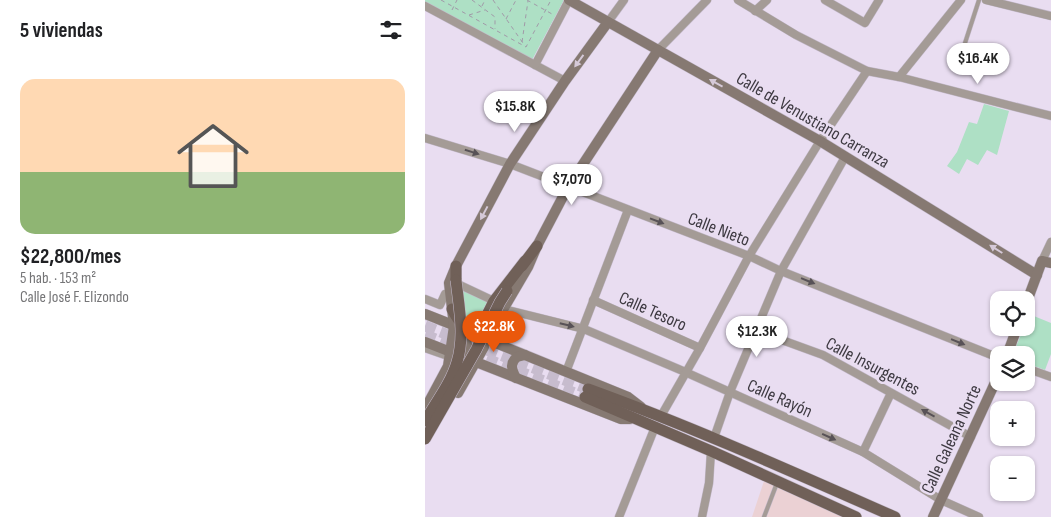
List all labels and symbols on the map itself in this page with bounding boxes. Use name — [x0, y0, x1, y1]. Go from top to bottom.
pin: $16.4K — [937, 42, 1019, 85]
one-way arrow — [574, 54, 585, 67]
street label: Calle de Venustiano Carranza — [732, 68, 893, 173]
one-way arrow — [709, 79, 724, 87]
pin: $15.8K — [474, 90, 556, 133]
one-way arrow — [464, 149, 479, 157]
pin: $7,070 — [531, 164, 613, 206]
one-way arrow — [480, 206, 488, 221]
street label: Calle Nieto — [685, 208, 753, 251]
one-way arrow — [650, 217, 665, 225]
one-way arrow — [989, 244, 1002, 254]
one-way arrow — [800, 278, 815, 286]
street label: Calle Tesoro — [616, 287, 690, 336]
pin: $22.8K — [453, 310, 535, 353]
pin: $12.3K — [716, 316, 798, 358]
one-way arrow — [560, 321, 575, 329]
street label: Calle Insurgentes — [822, 333, 923, 400]
one-way arrow — [951, 338, 966, 346]
street label: Calle Rayón — [744, 375, 816, 422]
street label: Calle Galeana Norte — [917, 381, 986, 497]
one-way arrow — [921, 409, 935, 417]
one-way arrow — [822, 433, 836, 441]

